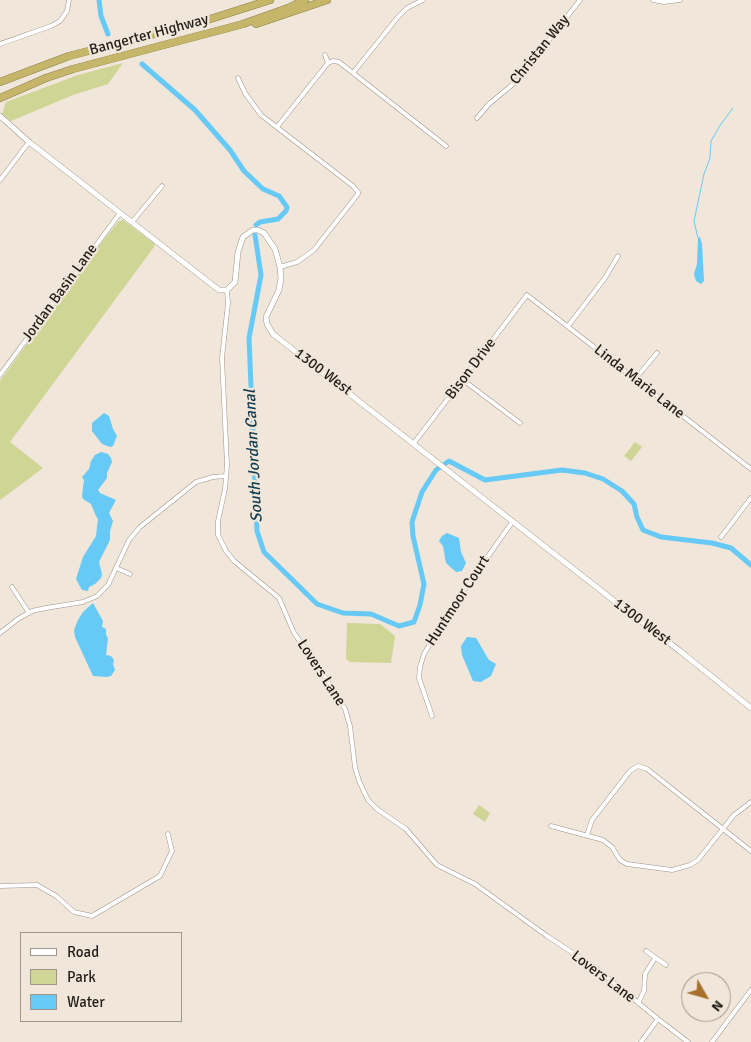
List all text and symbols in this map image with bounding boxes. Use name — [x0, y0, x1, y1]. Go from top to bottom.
street label: Bangerter Highway — [87, 10, 211, 60]
street label: Christan Way — [506, 11, 574, 89]
street label: Jordan Basin Lane — [18, 240, 102, 346]
street label: Bison Drive — [442, 335, 500, 403]
street label: Linda Marie Lane — [590, 341, 688, 423]
street label: 1300 West — [291, 345, 355, 399]
water label: South Jordan Canal — [241, 389, 267, 523]
street label: Huntmoor Court — [422, 552, 494, 650]
street label: 1300 West — [610, 595, 674, 649]
street label: Lovers Lane — [293, 636, 349, 710]
legend — [20, 932, 182, 1022]
text: Road — [67, 943, 99, 961]
street label: Lovers Lane — [567, 947, 639, 1007]
text: Park — [67, 968, 96, 986]
north arrow — [681, 972, 731, 1022]
text: Water — [67, 993, 105, 1011]
text: N — [708, 997, 727, 1015]

